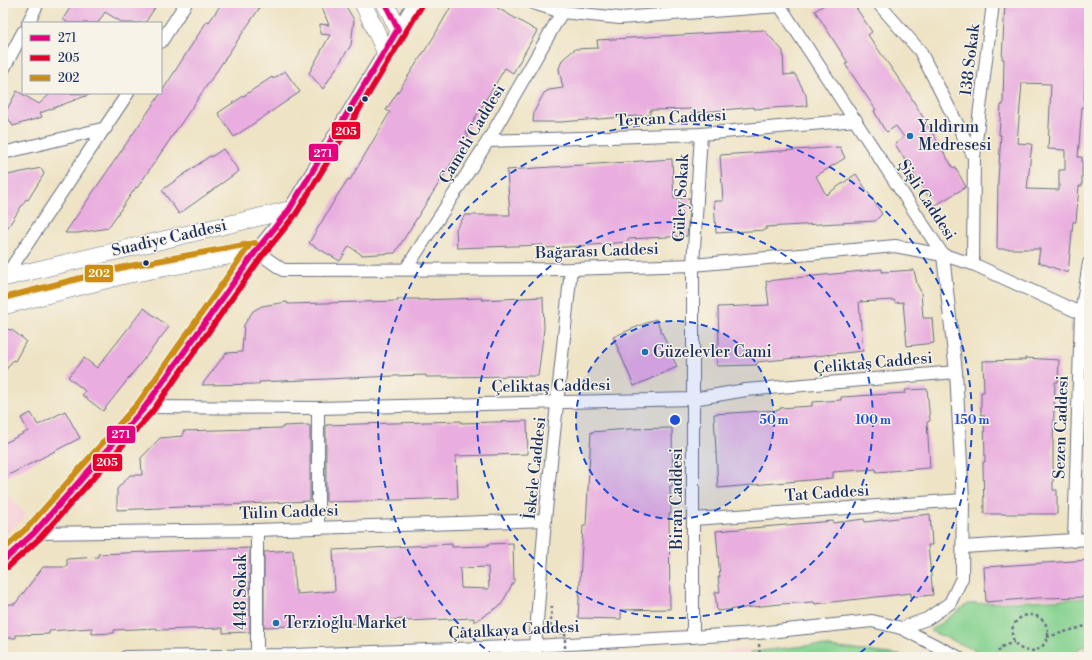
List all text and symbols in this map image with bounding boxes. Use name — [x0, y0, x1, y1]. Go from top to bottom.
street label: 138 Sokak — [956, 21, 985, 97]
legend — [22, 22, 162, 94]
text: 271 — [58, 31, 77, 46]
text: 205 — [58, 51, 80, 66]
text: 202 — [58, 71, 80, 86]
street label: Çameli Caddesi — [435, 81, 509, 187]
unlabelled marker — [360, 94, 370, 104]
unlabelled marker — [345, 104, 355, 114]
street label: Tercan Caddesi — [615, 105, 727, 131]
place label: Yıldırım Medresesi — [917, 117, 992, 155]
line badge: 205 — [331, 121, 361, 140]
text: 205 — [335, 125, 357, 139]
marker: Yıldırım Medresesi — [905, 131, 915, 141]
line badge: 271 — [308, 143, 339, 162]
text: 271 — [314, 147, 333, 161]
street label: Güley Sokak — [669, 152, 693, 243]
street label: Şişli Caddesi — [893, 156, 961, 244]
street label: Suadiye Caddesi — [110, 215, 228, 261]
street label: Bağarası Caddesi — [534, 239, 659, 263]
unlabelled marker — [141, 258, 151, 268]
line badge: 202 — [84, 264, 114, 283]
text: 202 — [88, 267, 110, 281]
place label: Güzelevler Cami — [653, 342, 772, 362]
marker: Güzelevler Cami — [640, 347, 650, 357]
street label: Çeliktaş Caddesi — [813, 348, 933, 378]
street label: Çeliktaş Caddesi — [491, 375, 611, 397]
street label: Sezen Caddesi — [1049, 375, 1073, 479]
centre of rings — [668, 413, 682, 427]
text: 50 m — [759, 413, 789, 428]
text: 100 m — [855, 413, 891, 428]
text: 150 m — [955, 413, 989, 428]
street label: İskele Caddesi — [518, 415, 550, 520]
line badge: 271 — [106, 425, 136, 444]
text: 271 — [112, 428, 131, 442]
street label: Biran Caddesi — [667, 448, 687, 551]
line badge: 205 — [92, 453, 123, 472]
text: 205 — [96, 456, 118, 470]
street label: Tat Caddesi — [784, 480, 870, 506]
street label: Tülin Caddesi — [239, 500, 339, 524]
street label: 448 Sokak — [231, 552, 251, 630]
place label: Terzioğlu Market — [284, 613, 407, 633]
street label: Çatalkaya Caddesi — [448, 617, 580, 643]
marker: Terzioğlu Market — [271, 618, 281, 628]

